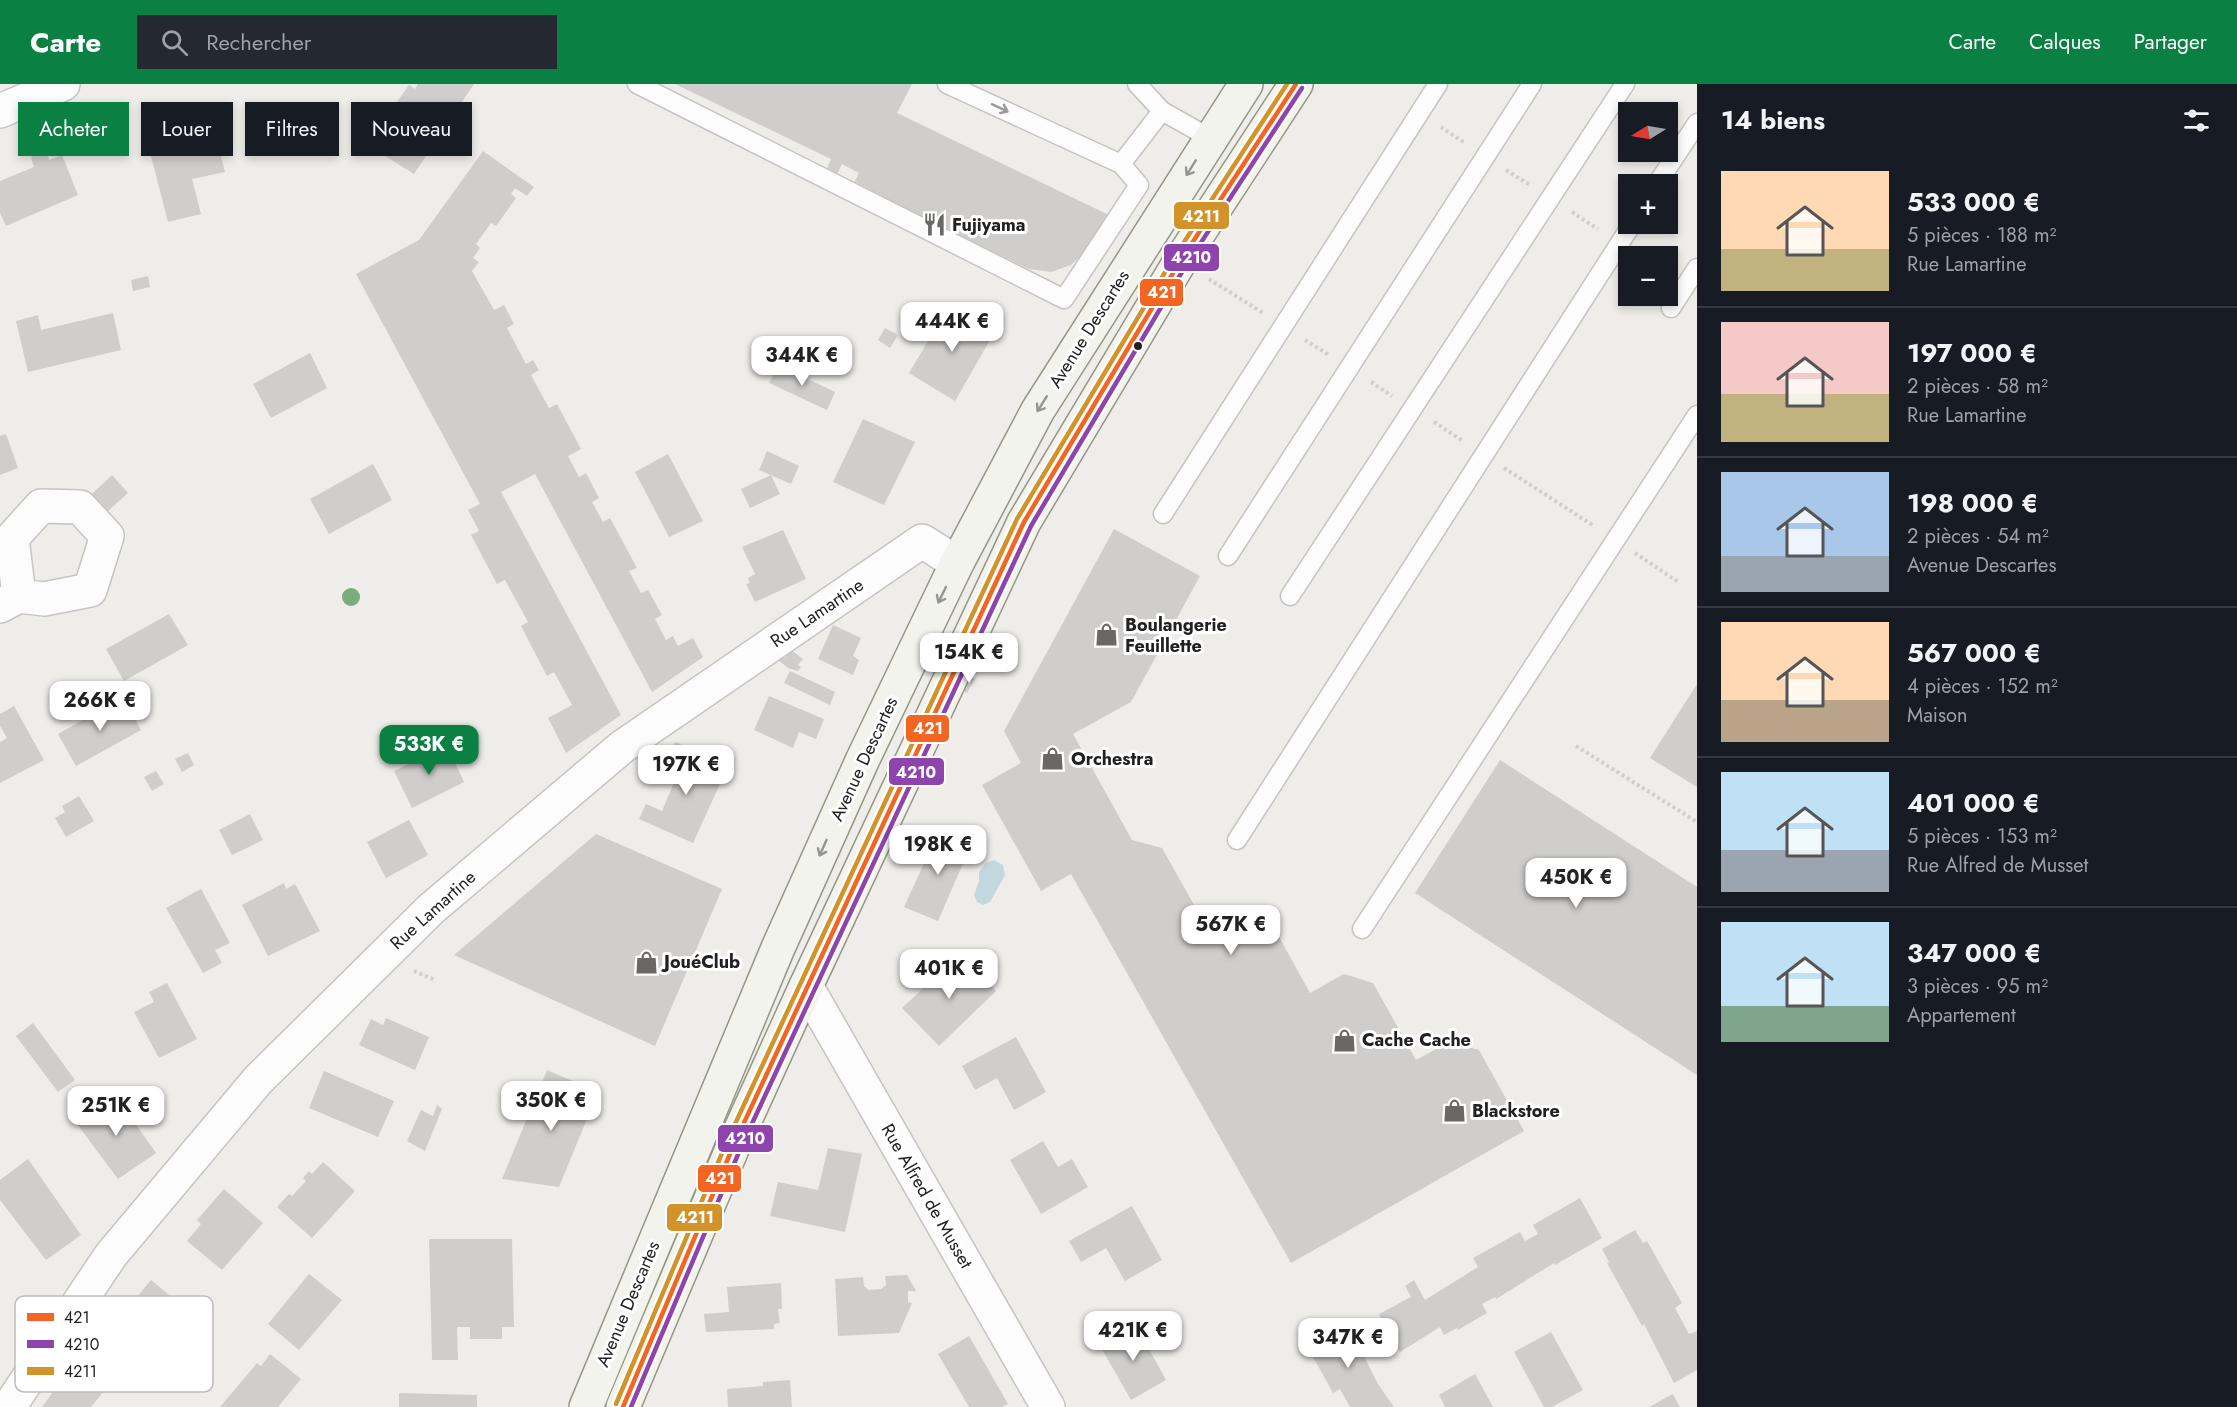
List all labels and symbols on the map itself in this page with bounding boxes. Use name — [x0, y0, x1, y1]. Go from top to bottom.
north arrow — [1618, 102, 1678, 162]
one-way arrow — [991, 104, 1009, 115]
one-way arrow — [1185, 159, 1197, 176]
line badge: 4211 — [1173, 201, 1230, 230]
text: 4211 — [1182, 205, 1220, 228]
restaurant icon: Fujiyama — [921, 212, 947, 238]
place label: Fujiyama — [952, 212, 1025, 238]
line badge: 4210 — [1163, 243, 1220, 272]
text: 4210 — [1171, 246, 1211, 269]
street label: Avenue Descartes — [1042, 265, 1136, 393]
line badge: 421 — [1139, 278, 1184, 307]
text: 421 — [1147, 281, 1177, 304]
pin: 444K € — [903, 302, 1001, 353]
pin: 344K € — [753, 336, 851, 387]
unlabelled marker — [1132, 340, 1144, 352]
one-way arrow — [1036, 395, 1048, 412]
street label: Rue Lamartine — [765, 572, 869, 654]
one-way arrow — [935, 586, 947, 604]
place label: Boulangerie Feuillette — [1125, 612, 1227, 659]
shop icon: Boulangerie Feuillette — [1094, 622, 1120, 648]
pin: 154K € — [920, 633, 1018, 684]
pin: 266K € — [51, 681, 149, 732]
street label: Avenue Descartes — [824, 693, 904, 825]
line badge: 421 — [905, 714, 950, 743]
text: 421 — [913, 717, 943, 740]
pin: 533K € — [380, 725, 478, 776]
pin: 197K € — [637, 745, 735, 796]
shop icon: Orchestra — [1040, 746, 1066, 772]
place label: Orchestra — [1071, 746, 1153, 772]
line badge: 4210 — [888, 757, 945, 786]
text: 4210 — [896, 761, 936, 784]
pin: 198K € — [889, 825, 987, 876]
one-way arrow — [817, 838, 829, 856]
pin: 450K € — [1527, 858, 1625, 909]
street label: Rue Lamartine — [384, 864, 482, 956]
pin: 567K € — [1182, 905, 1280, 956]
shop icon: JouéClub — [633, 949, 659, 975]
place label: JouéClub — [661, 949, 740, 975]
pin: 401K € — [900, 949, 998, 1000]
shop icon: Cache Cache — [1331, 1027, 1357, 1053]
place label: Cache Cache — [1362, 1027, 1471, 1053]
pin: 350K € — [502, 1081, 600, 1132]
pin: 251K € — [67, 1086, 165, 1137]
shop icon: Blackstore — [1441, 1098, 1467, 1124]
place label: Blackstore — [1472, 1098, 1560, 1124]
street label: Rue Alfred de Musset — [875, 1119, 979, 1274]
line badge: 4210 — [717, 1124, 774, 1153]
text: 4210 — [725, 1127, 765, 1150]
line badge: 421 — [697, 1164, 742, 1193]
text: 421 — [705, 1167, 735, 1190]
line badge: 4211 — [666, 1203, 723, 1232]
text: 4211 — [676, 1206, 714, 1229]
street label: Avenue Descartes — [590, 1237, 666, 1371]
legend — [15, 1296, 213, 1392]
text: 421 — [64, 1306, 90, 1329]
pin: 421K € — [1084, 1311, 1182, 1362]
pin: 347K € — [1299, 1318, 1397, 1369]
text: 4210 — [64, 1333, 99, 1356]
text: 4211 — [64, 1360, 97, 1383]

